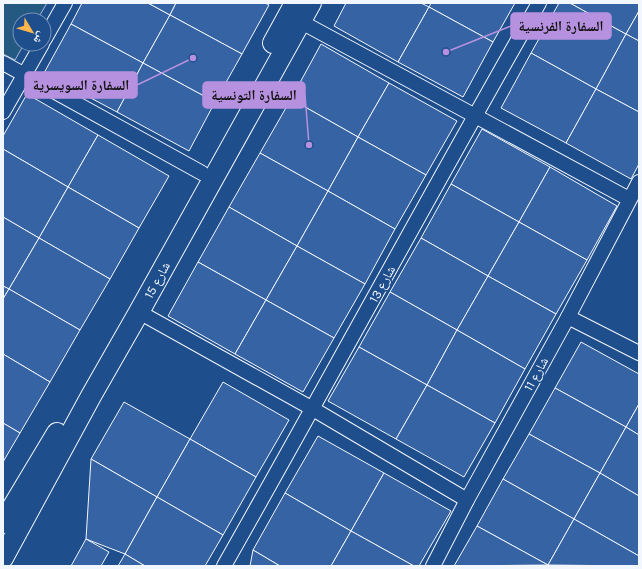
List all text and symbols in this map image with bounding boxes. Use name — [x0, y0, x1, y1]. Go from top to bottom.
north arrow — [12, 12, 52, 52]
callout: السفارة الفرنسية — [511, 13, 611, 39]
text: السفارة الفرنسية — [519, 18, 603, 35]
text: ش — [30, 29, 48, 47]
callout: السفارة السويسرية — [25, 72, 137, 98]
text: السفارة السويسرية — [33, 77, 129, 94]
callout: السفارة التونسية — [203, 82, 305, 108]
text: السفارة التونسية — [211, 87, 297, 104]
street label: شارع 15 — [141, 259, 175, 302]
street label: شارع 13 — [366, 263, 400, 306]
street label: شارع 11 — [521, 354, 553, 395]

